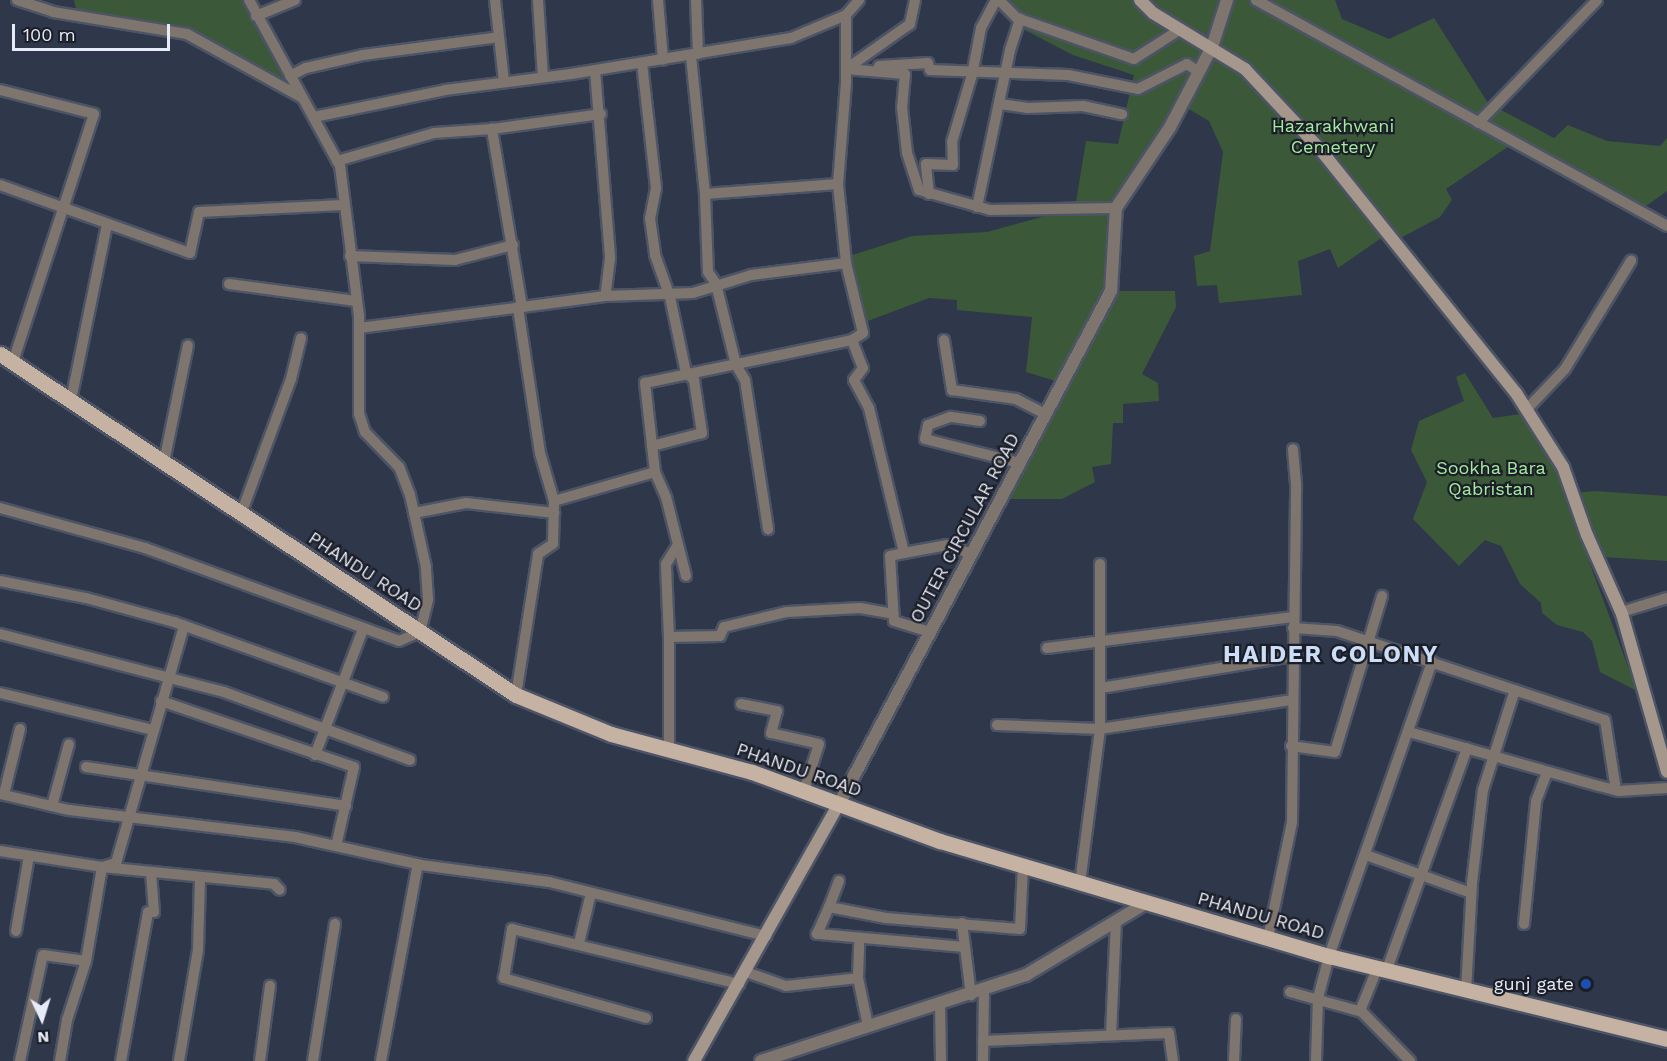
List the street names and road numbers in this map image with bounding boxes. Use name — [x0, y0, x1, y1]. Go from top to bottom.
street label: OUTER CIRCULAR ROAD — [906, 429, 1024, 627]
street label: PHANDU ROAD — [304, 527, 426, 617]
street label: PHANDU ROAD — [734, 738, 864, 802]
street label: PHANDU ROAD — [1195, 888, 1327, 944]

